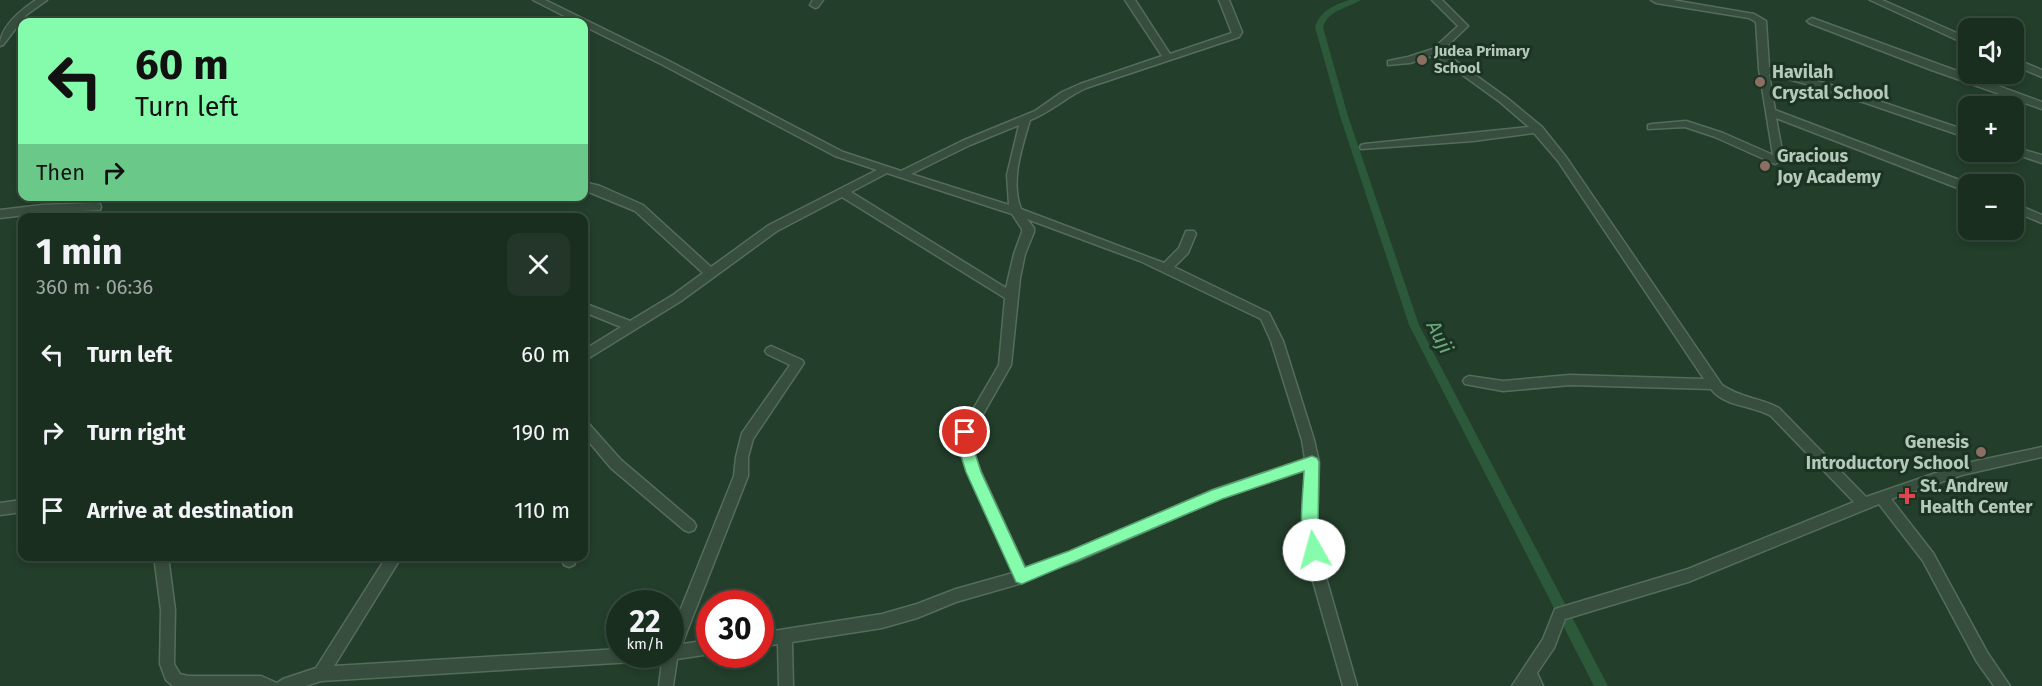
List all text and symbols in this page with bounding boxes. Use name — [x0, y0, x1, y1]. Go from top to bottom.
map controls — [1958, 18, 2024, 240]
button: sound — [1958, 18, 2024, 84]
text: 60 m — [135, 40, 229, 90]
icon: left — [36, 42, 114, 120]
place label: Judea Primary School — [1433, 42, 1530, 77]
marker: Judea Primary School — [1415, 53, 1429, 67]
place label: Havilah Crystal School — [1772, 61, 1890, 104]
marker: Havilah Crystal School — [1753, 75, 1767, 89]
text: Turn left — [135, 91, 238, 123]
button: + — [1958, 96, 2024, 162]
place label: Gracious Joy Academy — [1776, 145, 1881, 188]
icon: right — [97, 156, 130, 189]
text: Then — [36, 159, 85, 186]
marker: Gracious Joy Academy — [1758, 159, 1772, 173]
button: − — [1958, 174, 2024, 240]
text: 1 min — [36, 230, 123, 274]
button: close — [507, 233, 570, 296]
text: 360 m · 06:36 — [36, 275, 153, 299]
water label: Auji — [1421, 316, 1459, 358]
icon: left — [36, 338, 69, 371]
text: Turn left — [87, 341, 172, 368]
text: 60 m — [521, 341, 570, 368]
pin — [939, 406, 990, 457]
icon: arrive — [948, 415, 981, 448]
icon: right — [36, 416, 69, 449]
text: Turn right — [87, 419, 186, 446]
text: 190 m — [512, 419, 570, 446]
place label: Genesis Introductory School — [1806, 431, 1970, 474]
marker: Genesis Introductory School — [1974, 445, 1988, 459]
place label: St. Andrew Health Center — [1920, 475, 2033, 518]
marker: St. Andrew Health Center — [1898, 487, 1916, 505]
icon: arrive — [36, 494, 69, 527]
text: Arrive at destination — [87, 497, 294, 524]
text: 110 m — [514, 497, 570, 524]
position arrow — [1282, 518, 1346, 582]
speed limit sign: 30 — [696, 590, 774, 668]
text: 22 — [629, 604, 661, 640]
text: km/h — [626, 635, 664, 653]

